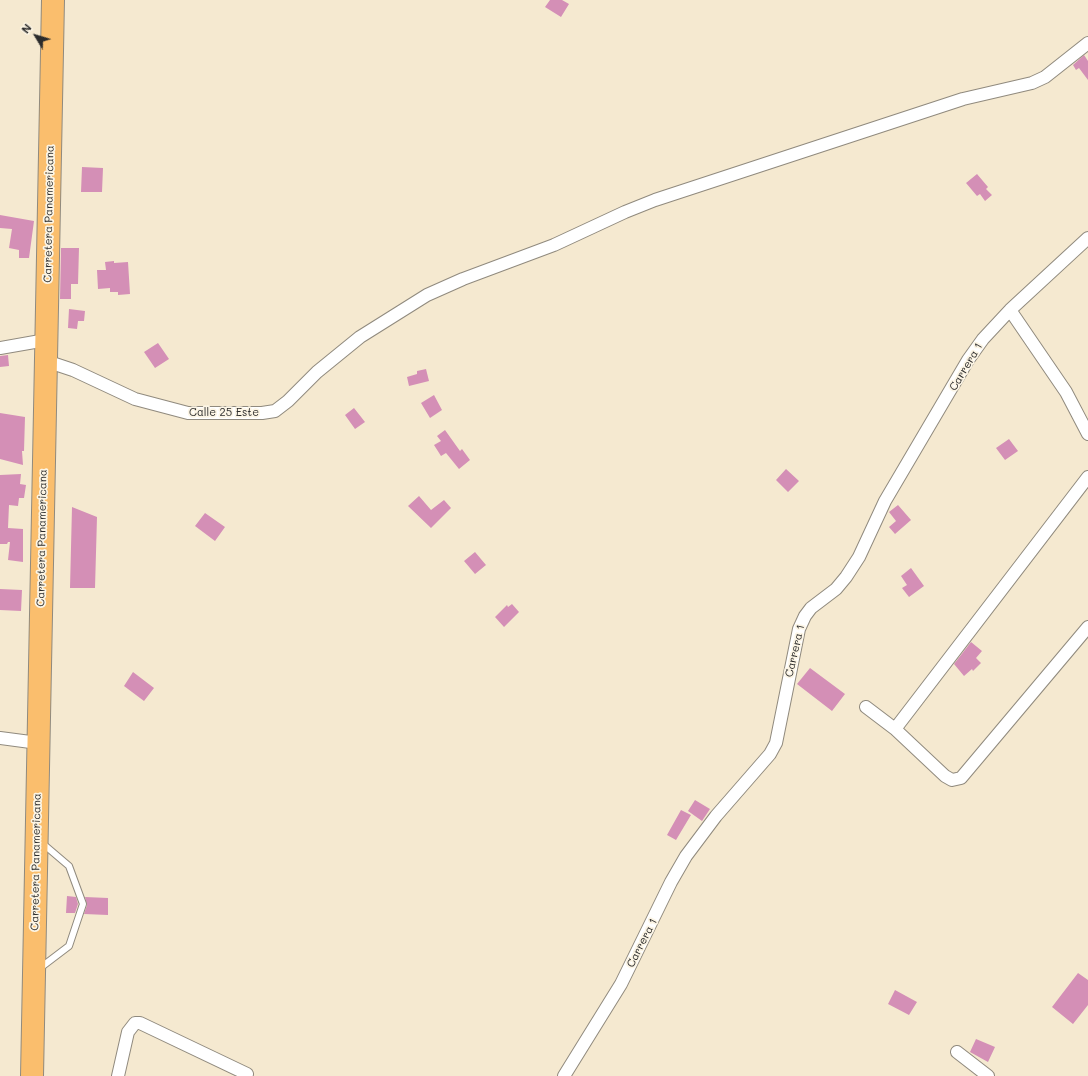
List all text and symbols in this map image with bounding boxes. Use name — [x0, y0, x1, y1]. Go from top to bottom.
north arrow — [16, 16, 56, 56]
text: N — [18, 20, 35, 36]
street label: Carretera Panamericana — [41, 145, 57, 283]
street label: Carrera 1 — [947, 341, 985, 393]
street label: Calle 25 Este — [189, 406, 259, 420]
street label: Carretera Panamericana — [34, 469, 50, 607]
street label: Carrera 1 — [783, 624, 807, 678]
street label: Carretera Panamericana — [28, 793, 44, 931]
street label: Carrera 1 — [624, 916, 660, 970]

